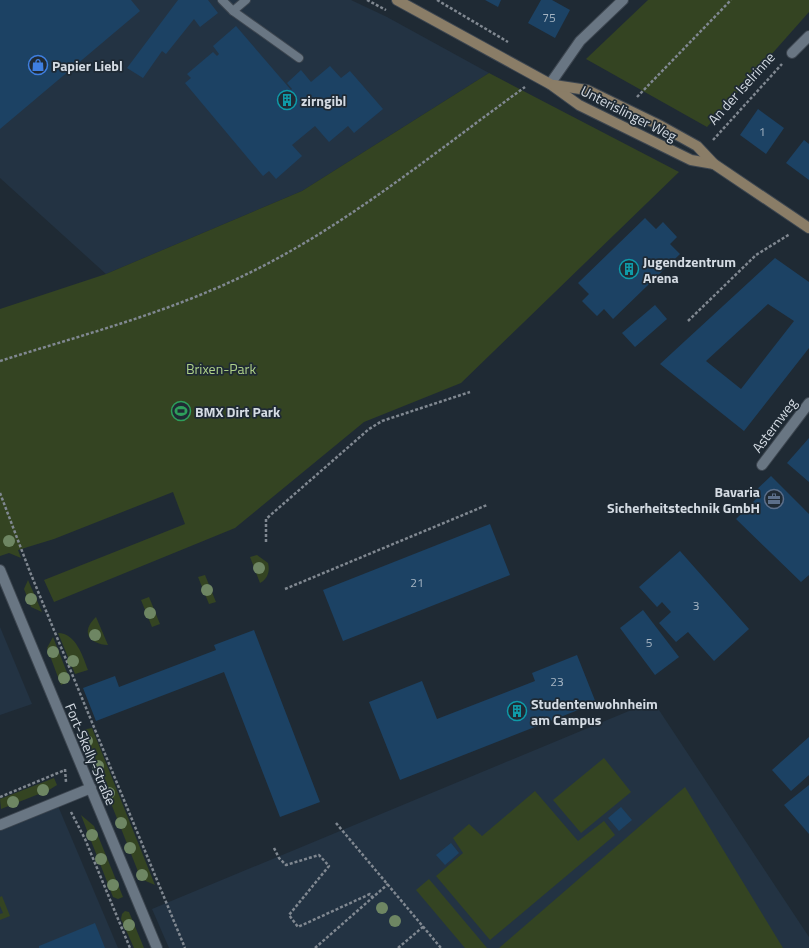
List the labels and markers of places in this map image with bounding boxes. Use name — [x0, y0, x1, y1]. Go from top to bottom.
shop icon: Papier Liebl — [27, 54, 49, 76]
place label: Papier Liebl — [52, 55, 123, 76]
building icon: zirngibl — [276, 89, 298, 111]
place label: zirngibl — [301, 90, 346, 111]
place label: Jugendzentrum Arena — [643, 251, 736, 288]
building icon: Jugendzentrum Arena — [618, 258, 640, 280]
sports icon: BMX Dirt Park — [170, 400, 192, 422]
place label: BMX Dirt Park — [195, 401, 281, 422]
place label: Bavaria Sicherheitstechnik GmbH — [607, 481, 760, 518]
office icon: Bavaria Sicherheitstechnik GmbH — [763, 488, 785, 510]
place label: Studentenwohnheim am Campus — [531, 693, 658, 730]
building icon: Studentenwohnheim am Campus — [506, 700, 528, 722]

